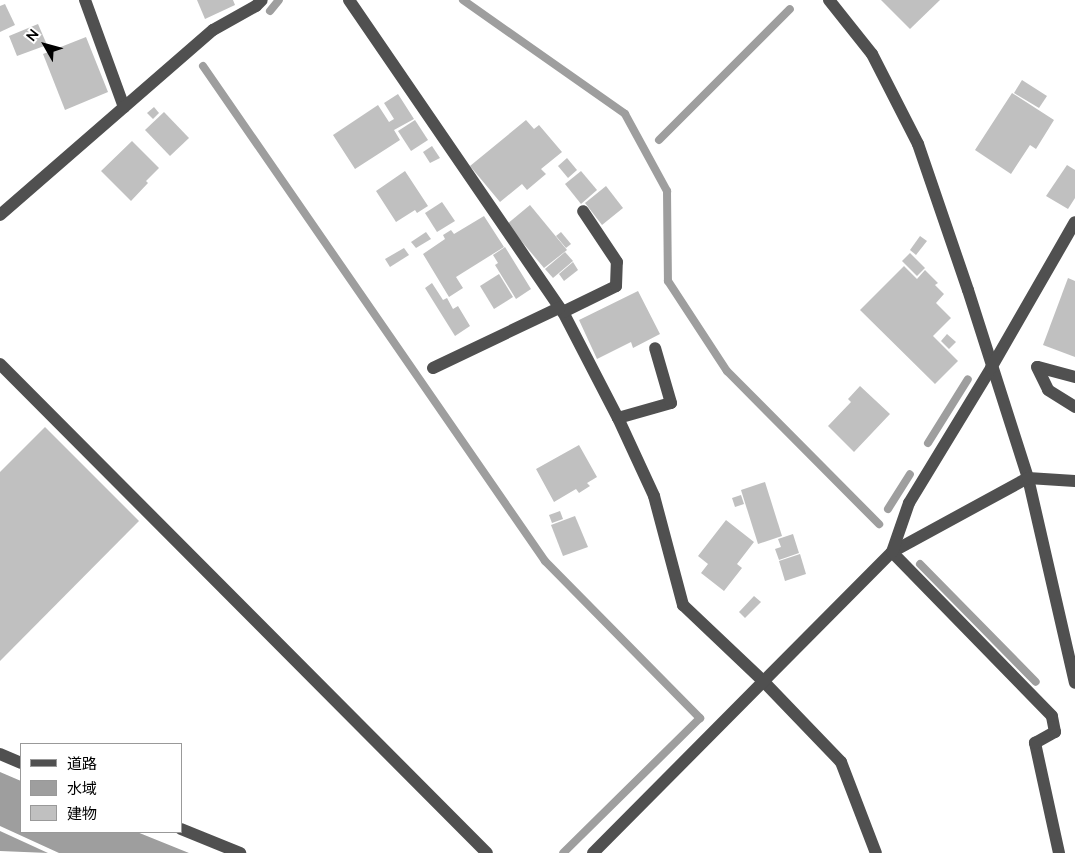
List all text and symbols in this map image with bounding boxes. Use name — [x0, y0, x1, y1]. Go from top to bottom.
north arrow — [20, 20, 70, 70]
text: N — [22, 25, 43, 45]
legend — [20, 743, 182, 833]
text: 道路 — [67, 754, 97, 774]
text: 水域 — [67, 779, 97, 799]
text: 建物 — [67, 804, 97, 824]

